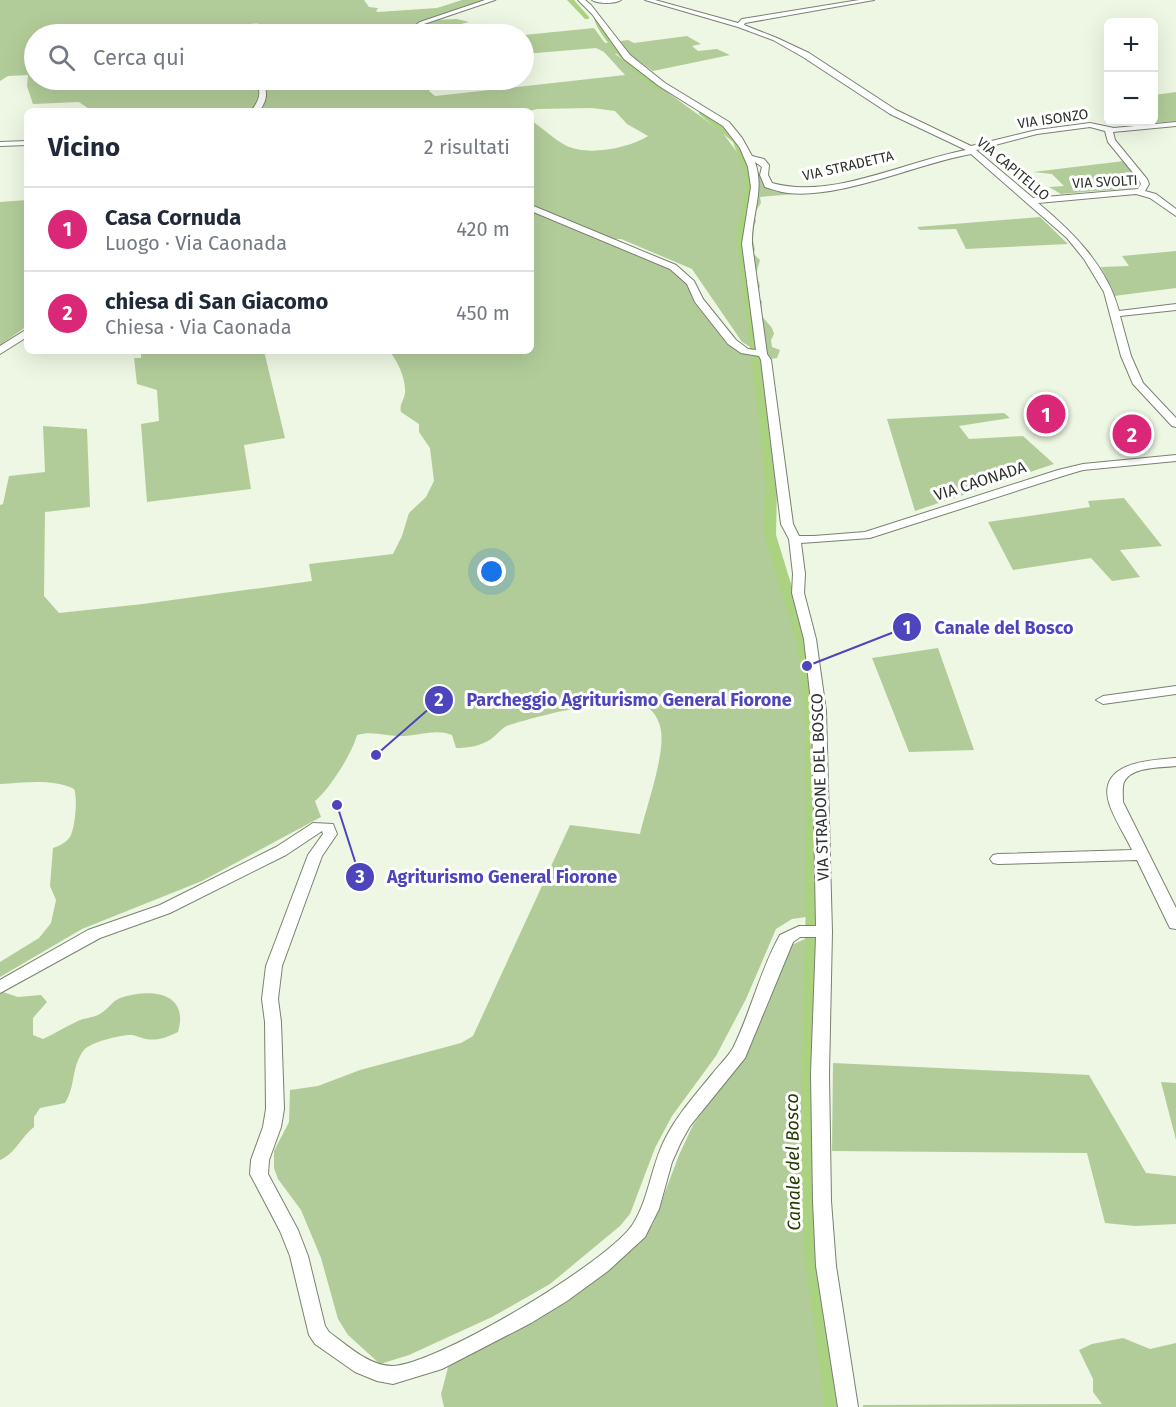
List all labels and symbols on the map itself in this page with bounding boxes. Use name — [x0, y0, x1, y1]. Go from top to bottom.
street label: VIA ISONZO — [1017, 106, 1089, 132]
street label: VIA CAPITELLO — [973, 134, 1053, 204]
street label: VIA STRADETTA — [801, 147, 895, 185]
street label: VIA SVOLTI — [1072, 172, 1138, 192]
pin: 1 — [1026, 392, 1066, 436]
pin: 2 — [1112, 412, 1152, 456]
street label: VIA CAONADA — [932, 457, 1029, 505]
your location — [477, 557, 506, 586]
callout: Canale del Bosco — [892, 609, 1085, 645]
text: 1 — [903, 617, 911, 639]
text: Canale del Bosco — [935, 617, 1074, 639]
callout: Parcheggio Agriturismo General Fiorone — [424, 682, 803, 718]
text: 2 — [434, 689, 444, 711]
text: Parcheggio Agriturismo General Fiorone — [466, 689, 792, 711]
street label: VIA STRADONE DEL BOSCO — [807, 693, 833, 881]
callout: Agriturismo General Fiorone — [345, 859, 629, 895]
text: 3 — [354, 866, 365, 888]
text: Agriturismo General Fiorone — [386, 866, 617, 888]
water label: Canale del Bosco — [781, 1093, 805, 1231]

